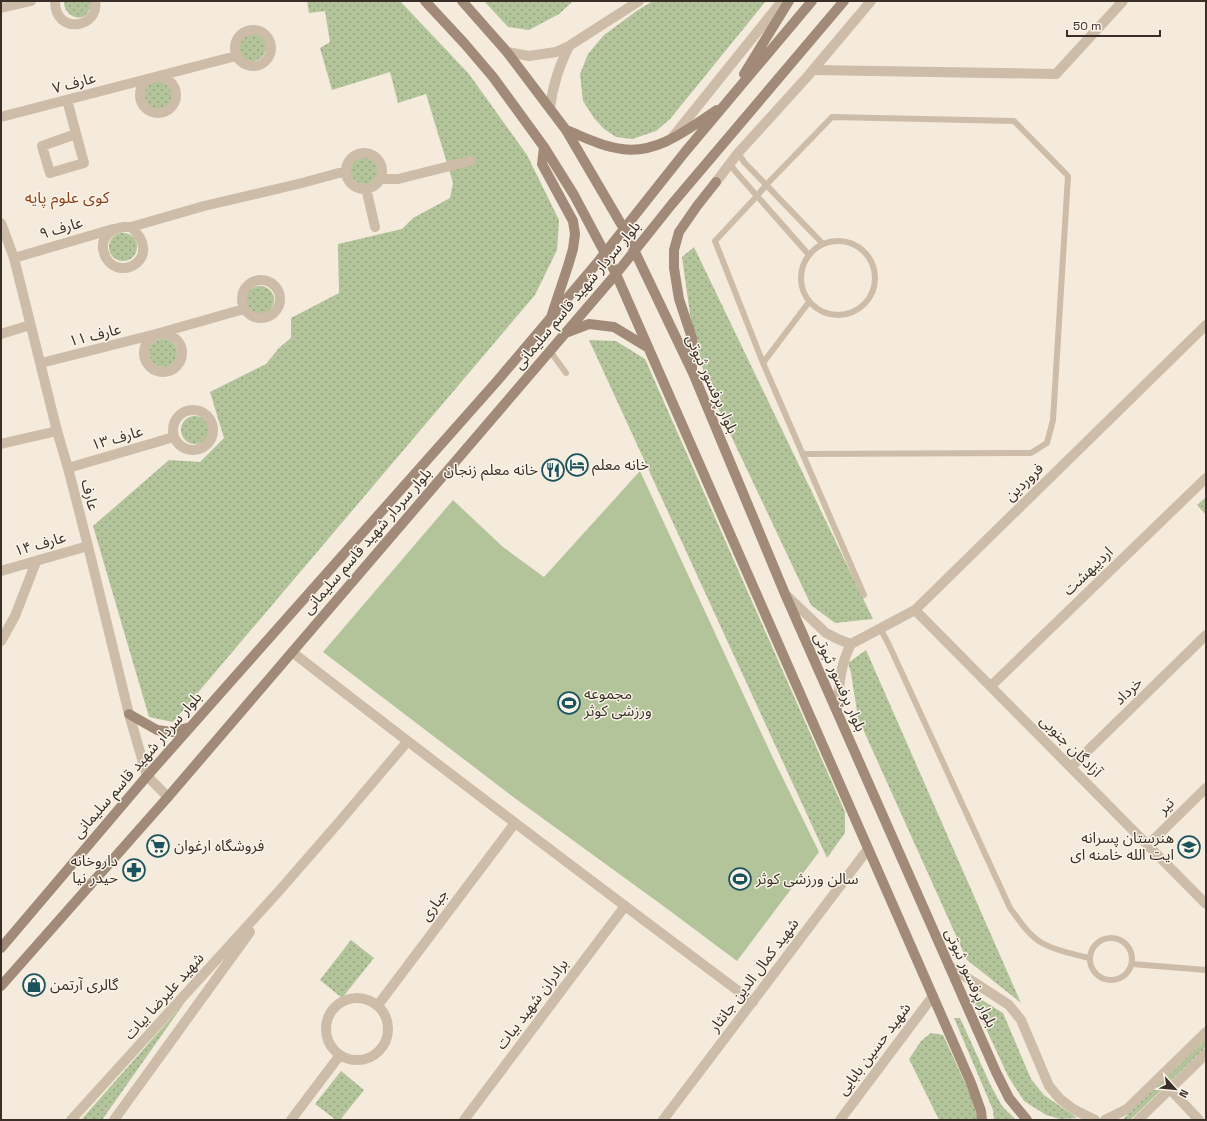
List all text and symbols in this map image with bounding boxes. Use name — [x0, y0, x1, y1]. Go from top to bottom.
scale bar — [1067, 12, 1160, 38]
text: 50 m — [1073, 18, 1101, 34]
street label: عارف ۷ — [50, 68, 98, 97]
district label: کوی علوم پایه — [25, 187, 110, 210]
street label: عارف ۹ — [37, 212, 85, 243]
street label: بلوار سردار شهید قاسم سلیمانی — [509, 217, 646, 374]
street label: عارف ۱۱ — [67, 319, 123, 350]
street label: بلوار پرفسور ثبوتی — [681, 331, 743, 437]
street label: عارف ۱۳ — [89, 421, 145, 454]
hotel icon: خانه معلم — [564, 452, 590, 478]
place label: خانه معلم — [592, 455, 649, 476]
restaurant icon: خانه معلم زنجان — [540, 457, 566, 483]
street label: فروردین — [1000, 458, 1047, 505]
place label: خانه معلم زنجان — [444, 460, 538, 481]
street label: بلوار سردار شهید قاسم سلیمانی — [298, 464, 437, 619]
street label: عارف — [77, 477, 104, 513]
street label: عارف ۱۴ — [12, 527, 68, 560]
street label: اردیبهشت — [1059, 542, 1117, 599]
street label: بلوار پرفسور ثبوتی — [809, 629, 871, 735]
street label: خرداد — [1109, 673, 1146, 709]
place label: مجموعه ورزشی کوثر — [583, 684, 652, 720]
street label: بلوار سردار شهید قاسم سلیمانی — [68, 688, 207, 843]
sports icon: مجموعه ورزشی کوثر — [556, 690, 582, 716]
street label: آزادگان جنوبی — [1036, 711, 1107, 781]
street label: تیر — [1153, 793, 1178, 819]
place label: هنرستان پسرانه ایت الله خامنه ای — [1070, 828, 1174, 864]
supermarket icon: فروشگاه ارغوان — [145, 833, 171, 859]
school or university icon: هنرستان پسرانه ایت الله خامنه ای — [1176, 834, 1202, 860]
place label: فروشگاه ارغوان — [174, 836, 264, 855]
place label: داروخانه حیدر نیا — [71, 851, 118, 887]
pharmacy icon: داروخانه حیدر نیا — [121, 857, 147, 883]
sports icon: سالن ورزشی کوثر — [727, 866, 753, 892]
place label: سالن ورزشی کوثر — [755, 869, 859, 888]
street label: جباری — [415, 885, 452, 924]
street label: شهید کمال الدین جانثار — [704, 914, 803, 1036]
street label: بلوار پرفسور ثبوتی — [940, 925, 1002, 1031]
street label: شهید علیرضا بیات — [120, 948, 208, 1043]
street label: برادران شهید بیات — [491, 955, 572, 1053]
shop icon: گالری آرتمن — [21, 972, 47, 998]
place label: گالری آرتمن — [50, 975, 119, 994]
street label: شهید حسین بابایی — [833, 998, 915, 1099]
north arrow — [1155, 1069, 1195, 1109]
text: N — [1176, 1087, 1192, 1100]

